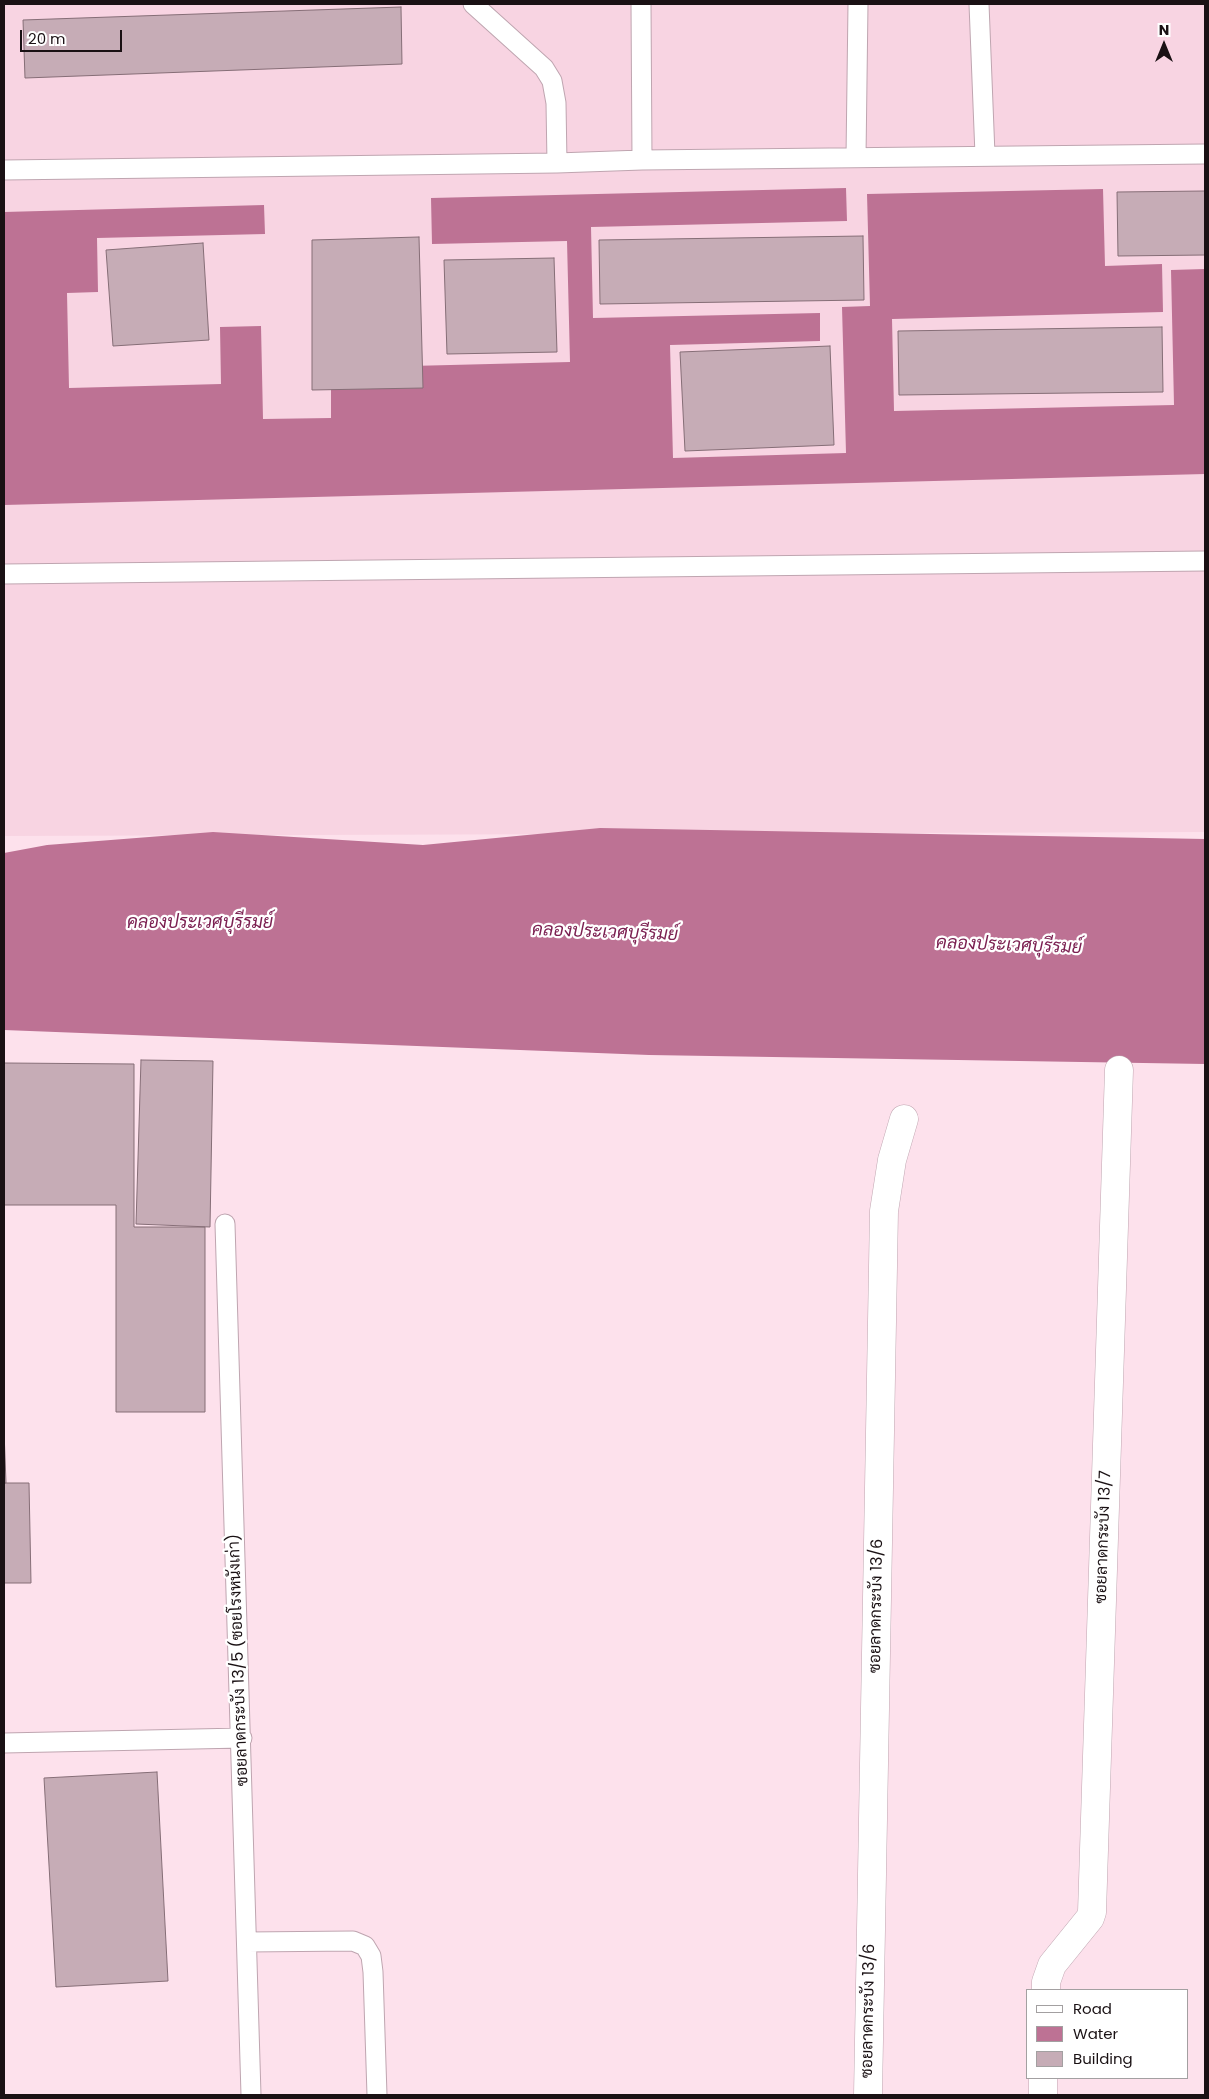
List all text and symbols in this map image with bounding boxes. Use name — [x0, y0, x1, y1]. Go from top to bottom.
scale bar — [22, 20, 125, 52]
north arrow — [1139, 20, 1189, 70]
text: N — [1159, 20, 1169, 40]
text: 20 m — [28, 28, 66, 49]
water label: คลองประเวศบุรีรมย์ — [127, 912, 273, 934]
water label: คลองประเวศบุรีรมย์ — [532, 920, 678, 946]
water label: คลองประเวศบุรีรมย์ — [936, 933, 1082, 959]
street label: ซอยลาดกระบัง 13/7 — [1092, 1470, 1116, 1604]
street label: ซอยลาดกระบัง 13/5 (ซอยโรงหนังเก่า) — [225, 1534, 253, 1786]
street label: ซอยลาดกระบัง 13/6 — [866, 1539, 888, 1673]
street label: ซอยลาดกระบัง 13/6 — [858, 1944, 880, 2078]
legend — [1026, 1989, 1189, 2079]
text: Road — [1073, 1998, 1112, 2019]
text: Water — [1073, 2023, 1118, 2044]
text: Building — [1073, 2048, 1133, 2069]

